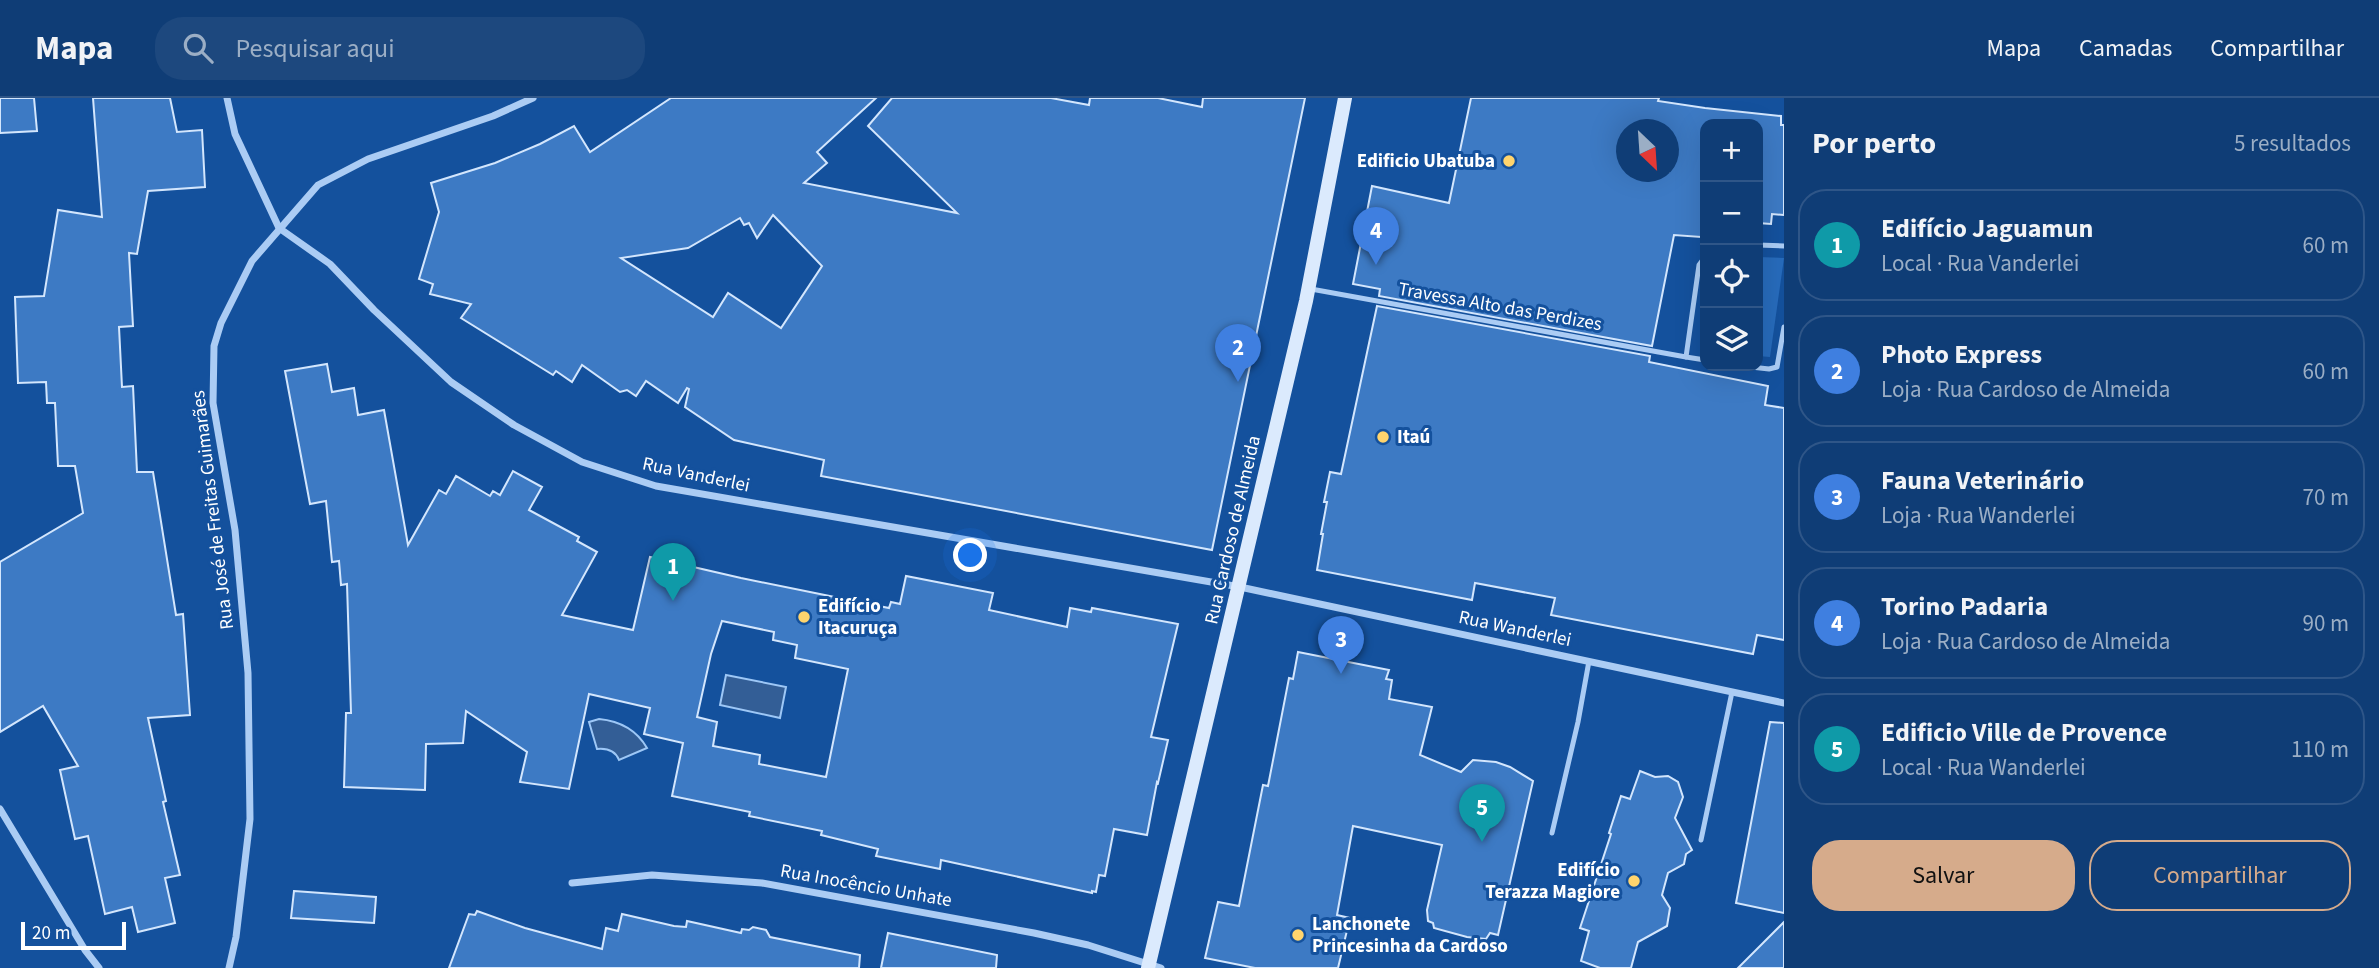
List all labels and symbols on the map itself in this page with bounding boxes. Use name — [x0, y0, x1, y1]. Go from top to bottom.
north arrow — [1616, 119, 1679, 182]
place label: Edificio Ubatuba — [1357, 148, 1495, 175]
marker: Edificio Ubatuba — [1501, 153, 1517, 169]
pin: 4 — [1353, 207, 1399, 265]
street label: Travessa Alto das Perdizes — [1396, 276, 1604, 338]
pin: 2 — [1215, 324, 1261, 382]
street label: Rua José de Freitas Guimarães — [185, 389, 241, 631]
place label: Itaú — [1397, 424, 1430, 451]
marker: Itaú — [1375, 429, 1391, 445]
street label: Rua Cardoso de Almeida — [1198, 433, 1268, 627]
street label: Rua Vanderlei — [640, 450, 752, 500]
your location — [953, 538, 987, 572]
pin: 1 — [650, 543, 696, 601]
place label: Edifício Itacuruça — [818, 593, 897, 642]
street label: Rua Wanderlei — [1456, 604, 1574, 654]
marker: Edifício Itacuruça — [796, 609, 812, 625]
pin: 3 — [1318, 616, 1364, 674]
pin: 5 — [1459, 784, 1505, 842]
place label: Edifício Terazza Magiore — [1485, 857, 1620, 906]
street label: Rua Inocêncio Unhate — [778, 858, 954, 914]
marker: Edifício Terazza Magiore — [1626, 873, 1642, 889]
place label: Lanchonete Princesinha da Cardoso — [1312, 911, 1508, 960]
scale bar — [21, 919, 126, 951]
marker: Lanchonete Princesinha da Cardoso — [1290, 927, 1306, 943]

